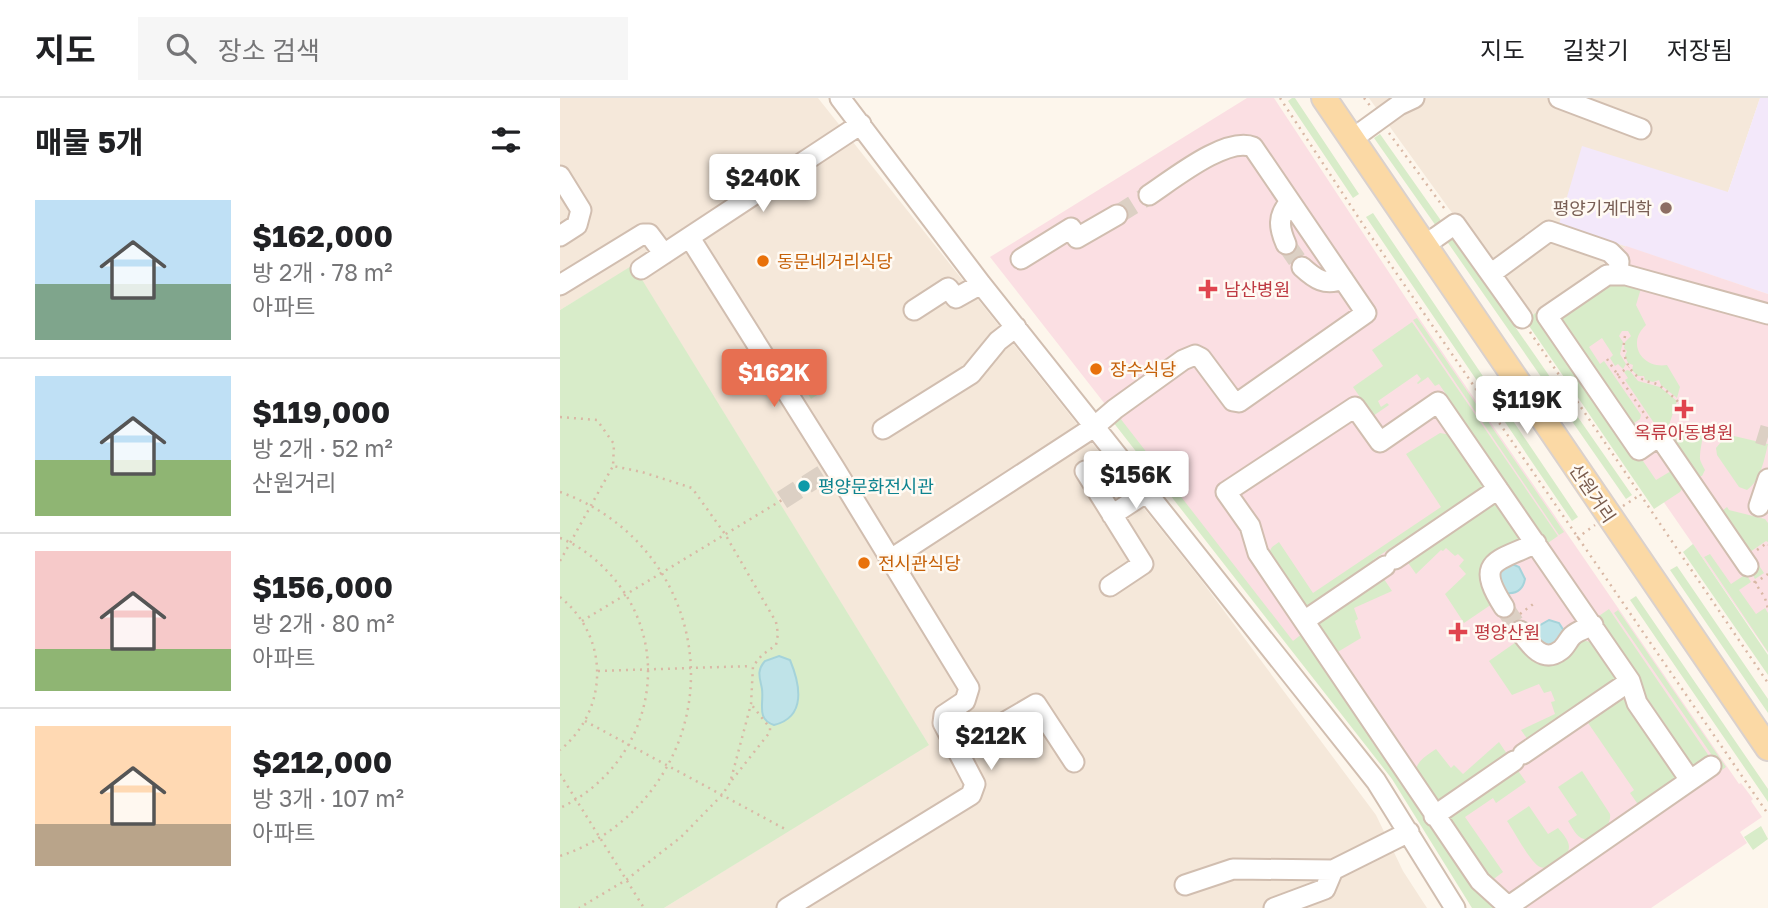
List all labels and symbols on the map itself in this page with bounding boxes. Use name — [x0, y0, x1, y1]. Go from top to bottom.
pin: $240K — [714, 155, 812, 214]
place label: 평양기계대학 — [1553, 197, 1652, 219]
marker: 평양기계대학 — [1658, 200, 1674, 216]
place label: 동문네거리식당 — [777, 250, 893, 272]
marker: 동문네거리식당 — [755, 253, 771, 269]
place label: 남산병원 — [1224, 278, 1290, 300]
marker: 남산병원 — [1198, 279, 1218, 299]
pin: $162K — [725, 350, 823, 409]
place label: 장수식당 — [1110, 358, 1176, 380]
marker: 장수식당 — [1088, 361, 1104, 377]
pin: $119K — [1478, 376, 1576, 436]
marker: 옥류아동병원 — [1674, 399, 1694, 419]
place label: 옥류아동병원 — [1634, 421, 1734, 443]
pin: $156K — [1087, 452, 1185, 511]
street label: 산원거리 — [1565, 459, 1621, 527]
place label: 평양문화전시관 — [818, 475, 934, 497]
marker: 평양문화전시관 — [796, 478, 812, 494]
place label: 전시관식당 — [878, 552, 961, 574]
marker: 전시관식당 — [856, 555, 872, 571]
place label: 평양산원 — [1474, 621, 1540, 643]
marker: 평양산원 — [1448, 622, 1468, 642]
pin: $212K — [942, 712, 1040, 772]

